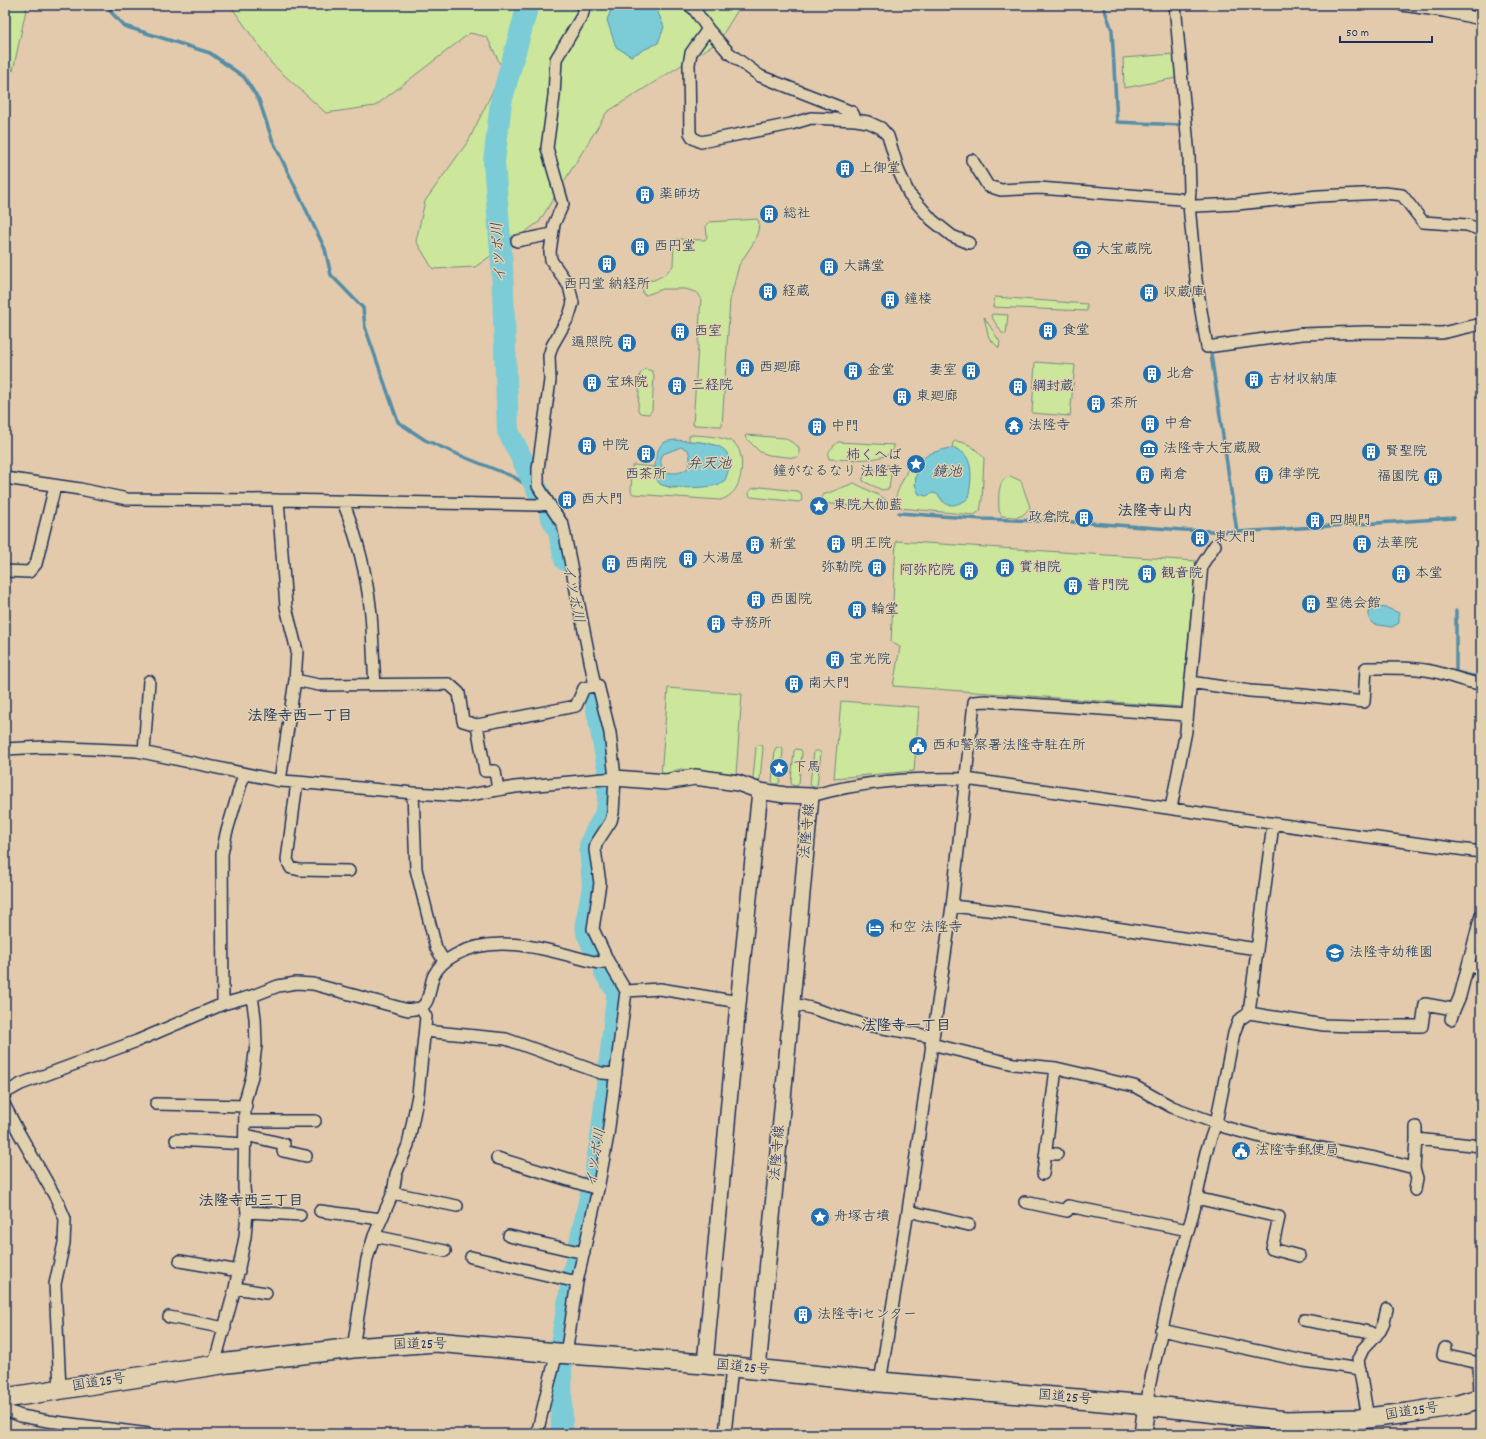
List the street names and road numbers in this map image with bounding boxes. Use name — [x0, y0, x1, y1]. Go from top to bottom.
street label: 法隆寺線 — [796, 802, 820, 860]
street label: 法隆寺線 — [766, 1124, 790, 1182]
street label: 国道25号 — [393, 1335, 447, 1355]
street label: 国道25号 — [715, 1355, 771, 1381]
street label: 国道25号 — [70, 1369, 128, 1397]
street label: 国道25号 — [1037, 1386, 1093, 1410]
street label: 国道25号 — [1383, 1398, 1441, 1426]

